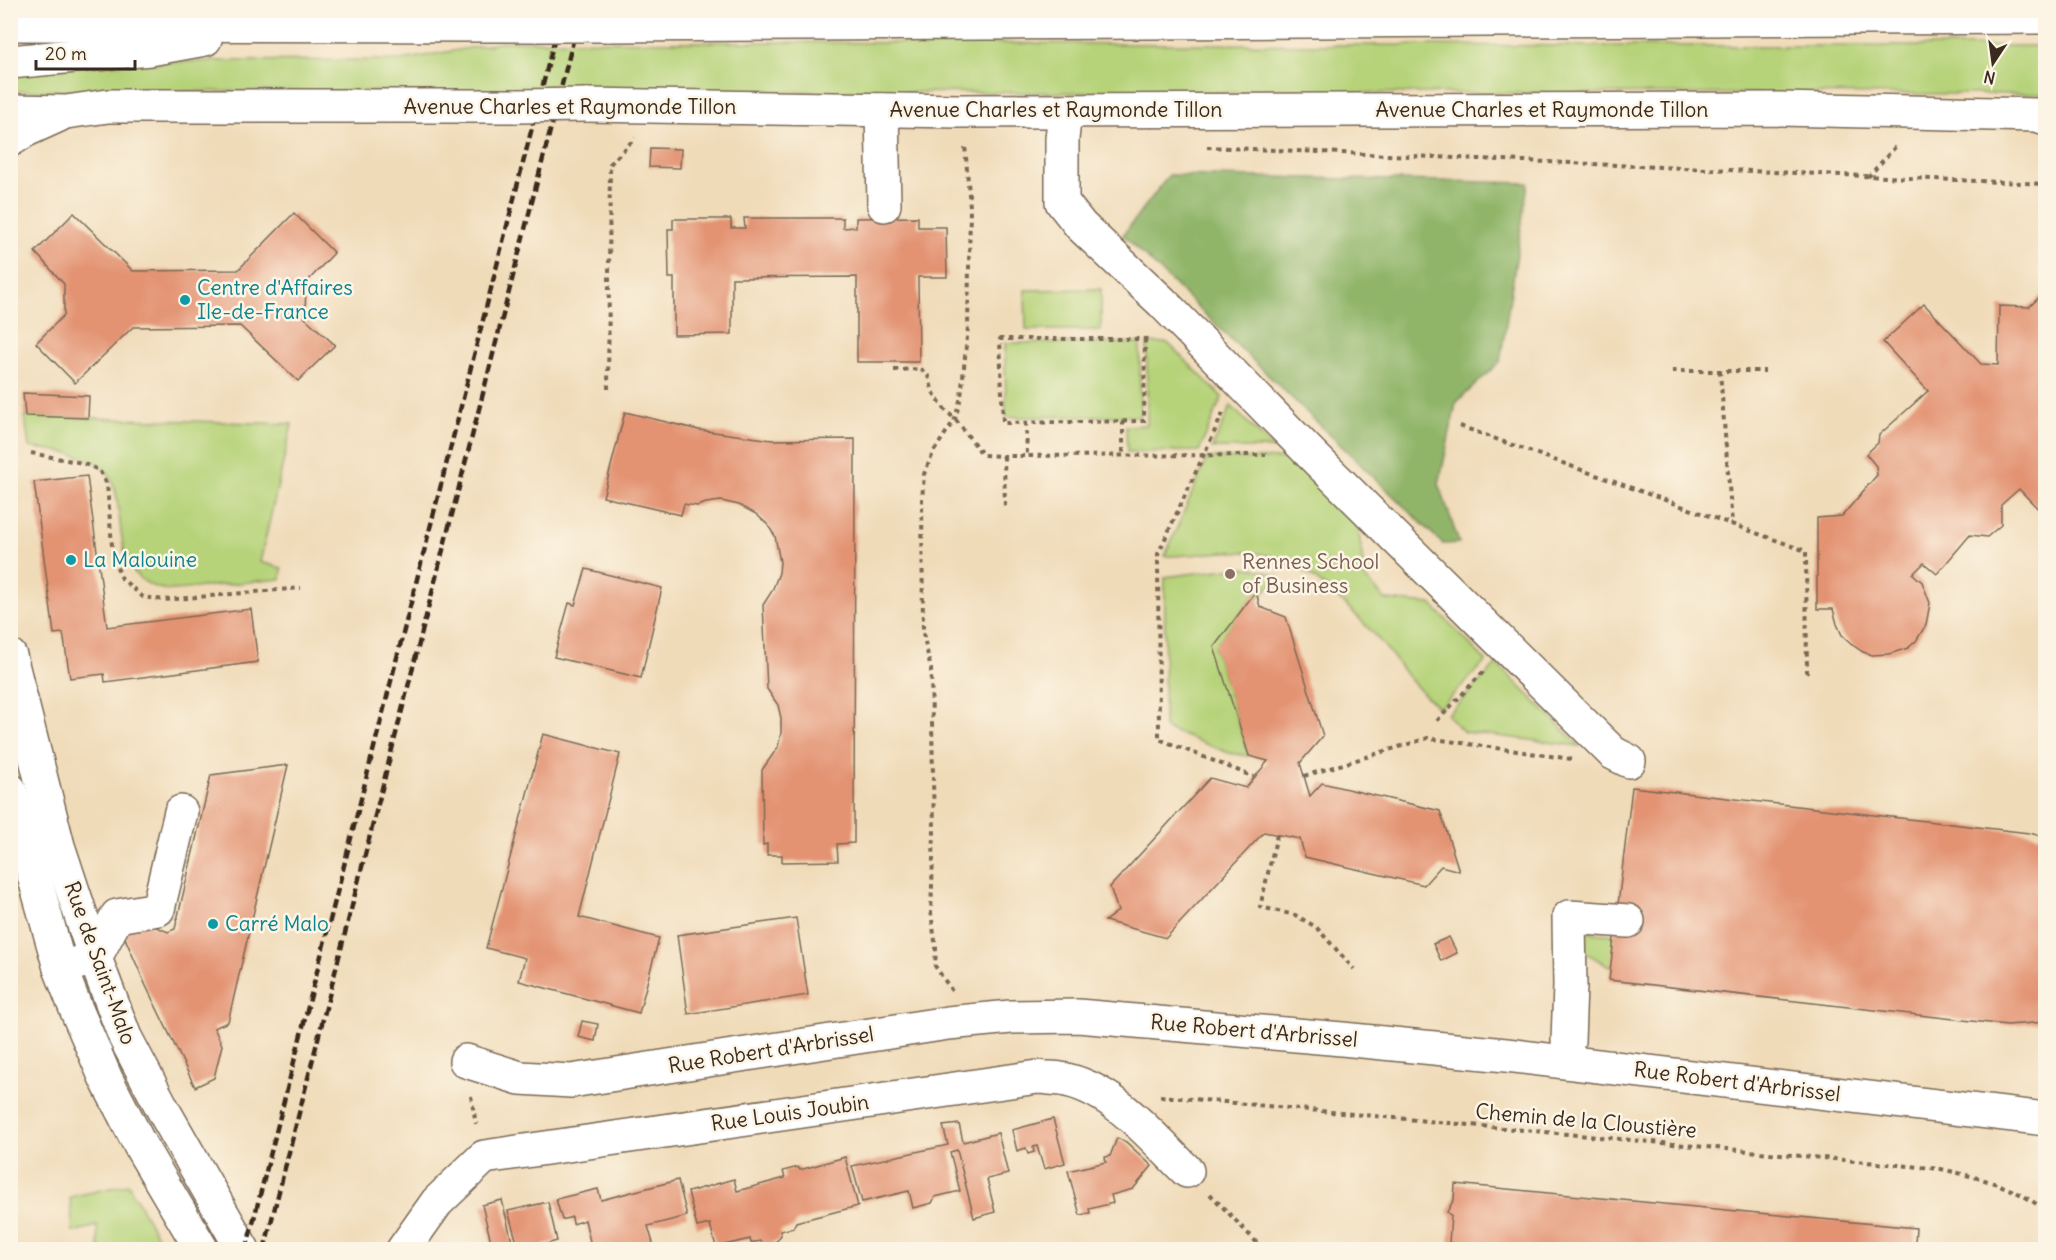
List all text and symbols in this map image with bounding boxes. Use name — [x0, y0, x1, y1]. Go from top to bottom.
scale bar — [36, 33, 135, 71]
north arrow — [1963, 33, 2023, 93]
text: 20 m — [45, 42, 87, 65]
text: N — [1982, 67, 1997, 89]
street label: Avenue Charles et Raymonde Tillon — [404, 93, 736, 120]
street label: Avenue Charles et Raymonde Tillon — [890, 96, 1222, 123]
street label: Avenue Charles et Raymonde Tillon — [1376, 96, 1708, 123]
place label: Centre d'Affaires Ile-de-France — [197, 274, 353, 325]
marker: Centre d'Affaires Ile-de-France — [178, 293, 192, 307]
place label: La Malouine — [83, 546, 197, 573]
place label: Rennes School of Business — [1242, 548, 1379, 599]
marker: La Malouine — [64, 553, 78, 567]
marker: Rennes School of Business — [1223, 567, 1237, 581]
street label: Rue de Saint-Malo — [58, 878, 143, 1048]
place label: Carré Malo — [225, 910, 329, 937]
marker: Carré Malo — [206, 917, 220, 931]
street label: Rue Robert d'Arbrissel — [1149, 1008, 1359, 1053]
street label: Rue Robert d'Arbrissel — [666, 1020, 876, 1079]
street label: Rue Robert d'Arbrissel — [1632, 1055, 1842, 1108]
street label: Rue Louis Joubin — [709, 1088, 871, 1137]
street label: Chemin de la Cloustière — [1474, 1097, 1698, 1144]

